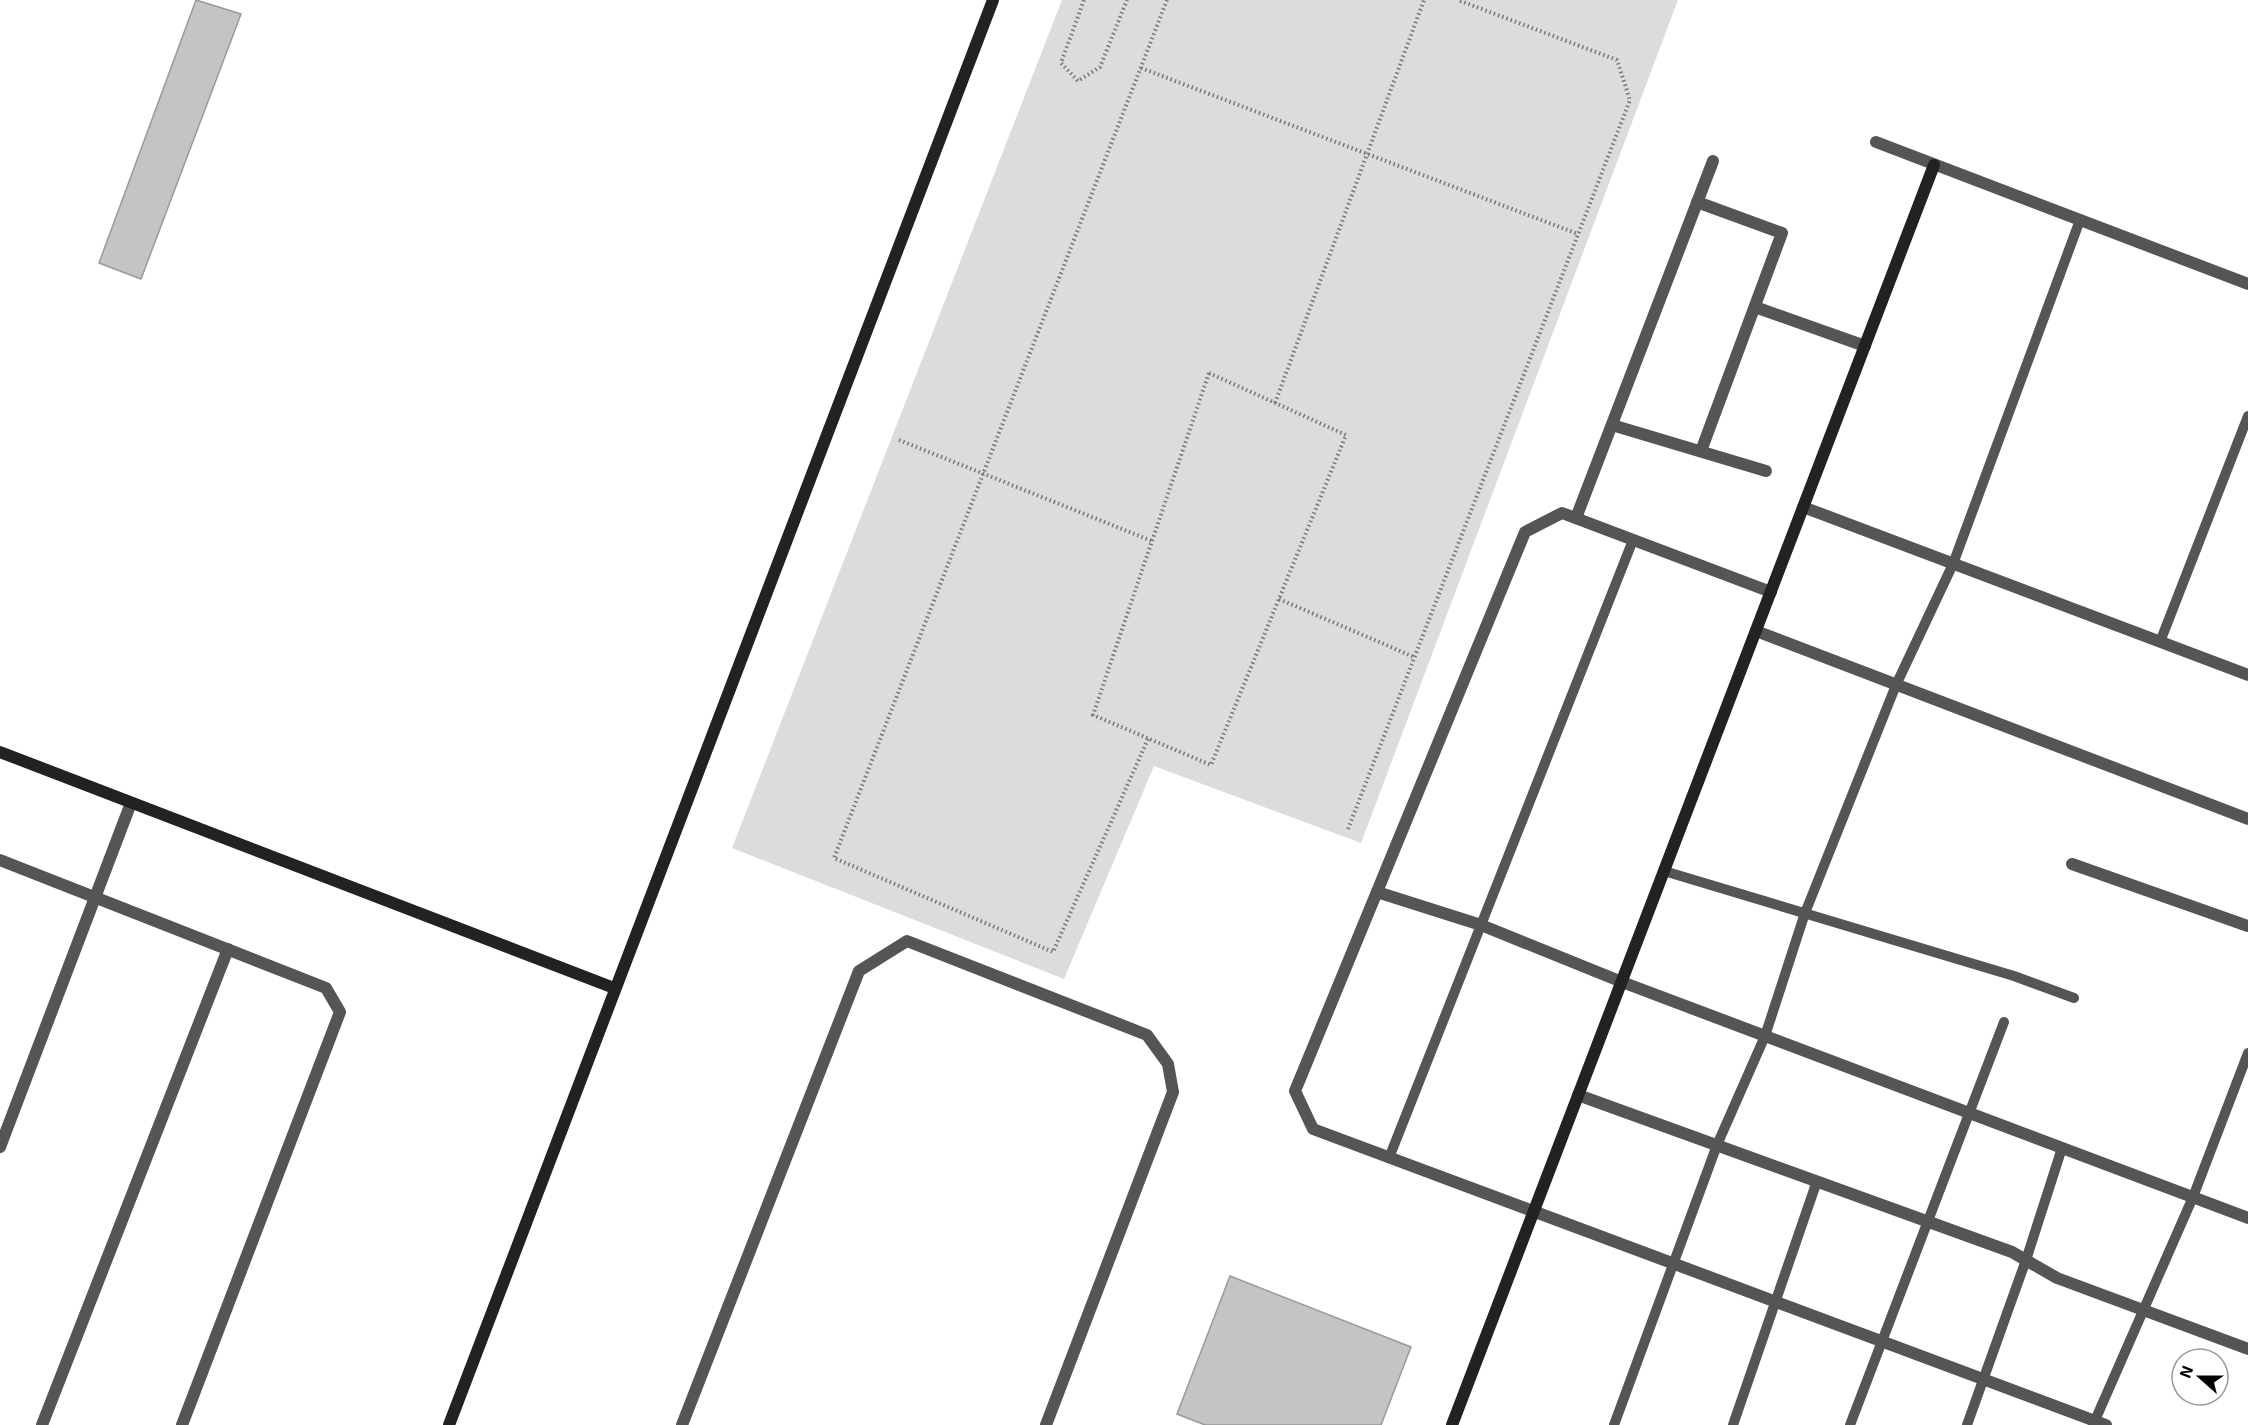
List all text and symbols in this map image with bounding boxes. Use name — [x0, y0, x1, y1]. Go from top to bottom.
north arrow — [2170, 1347, 2230, 1407]
text: N — [2175, 1363, 2196, 1380]

